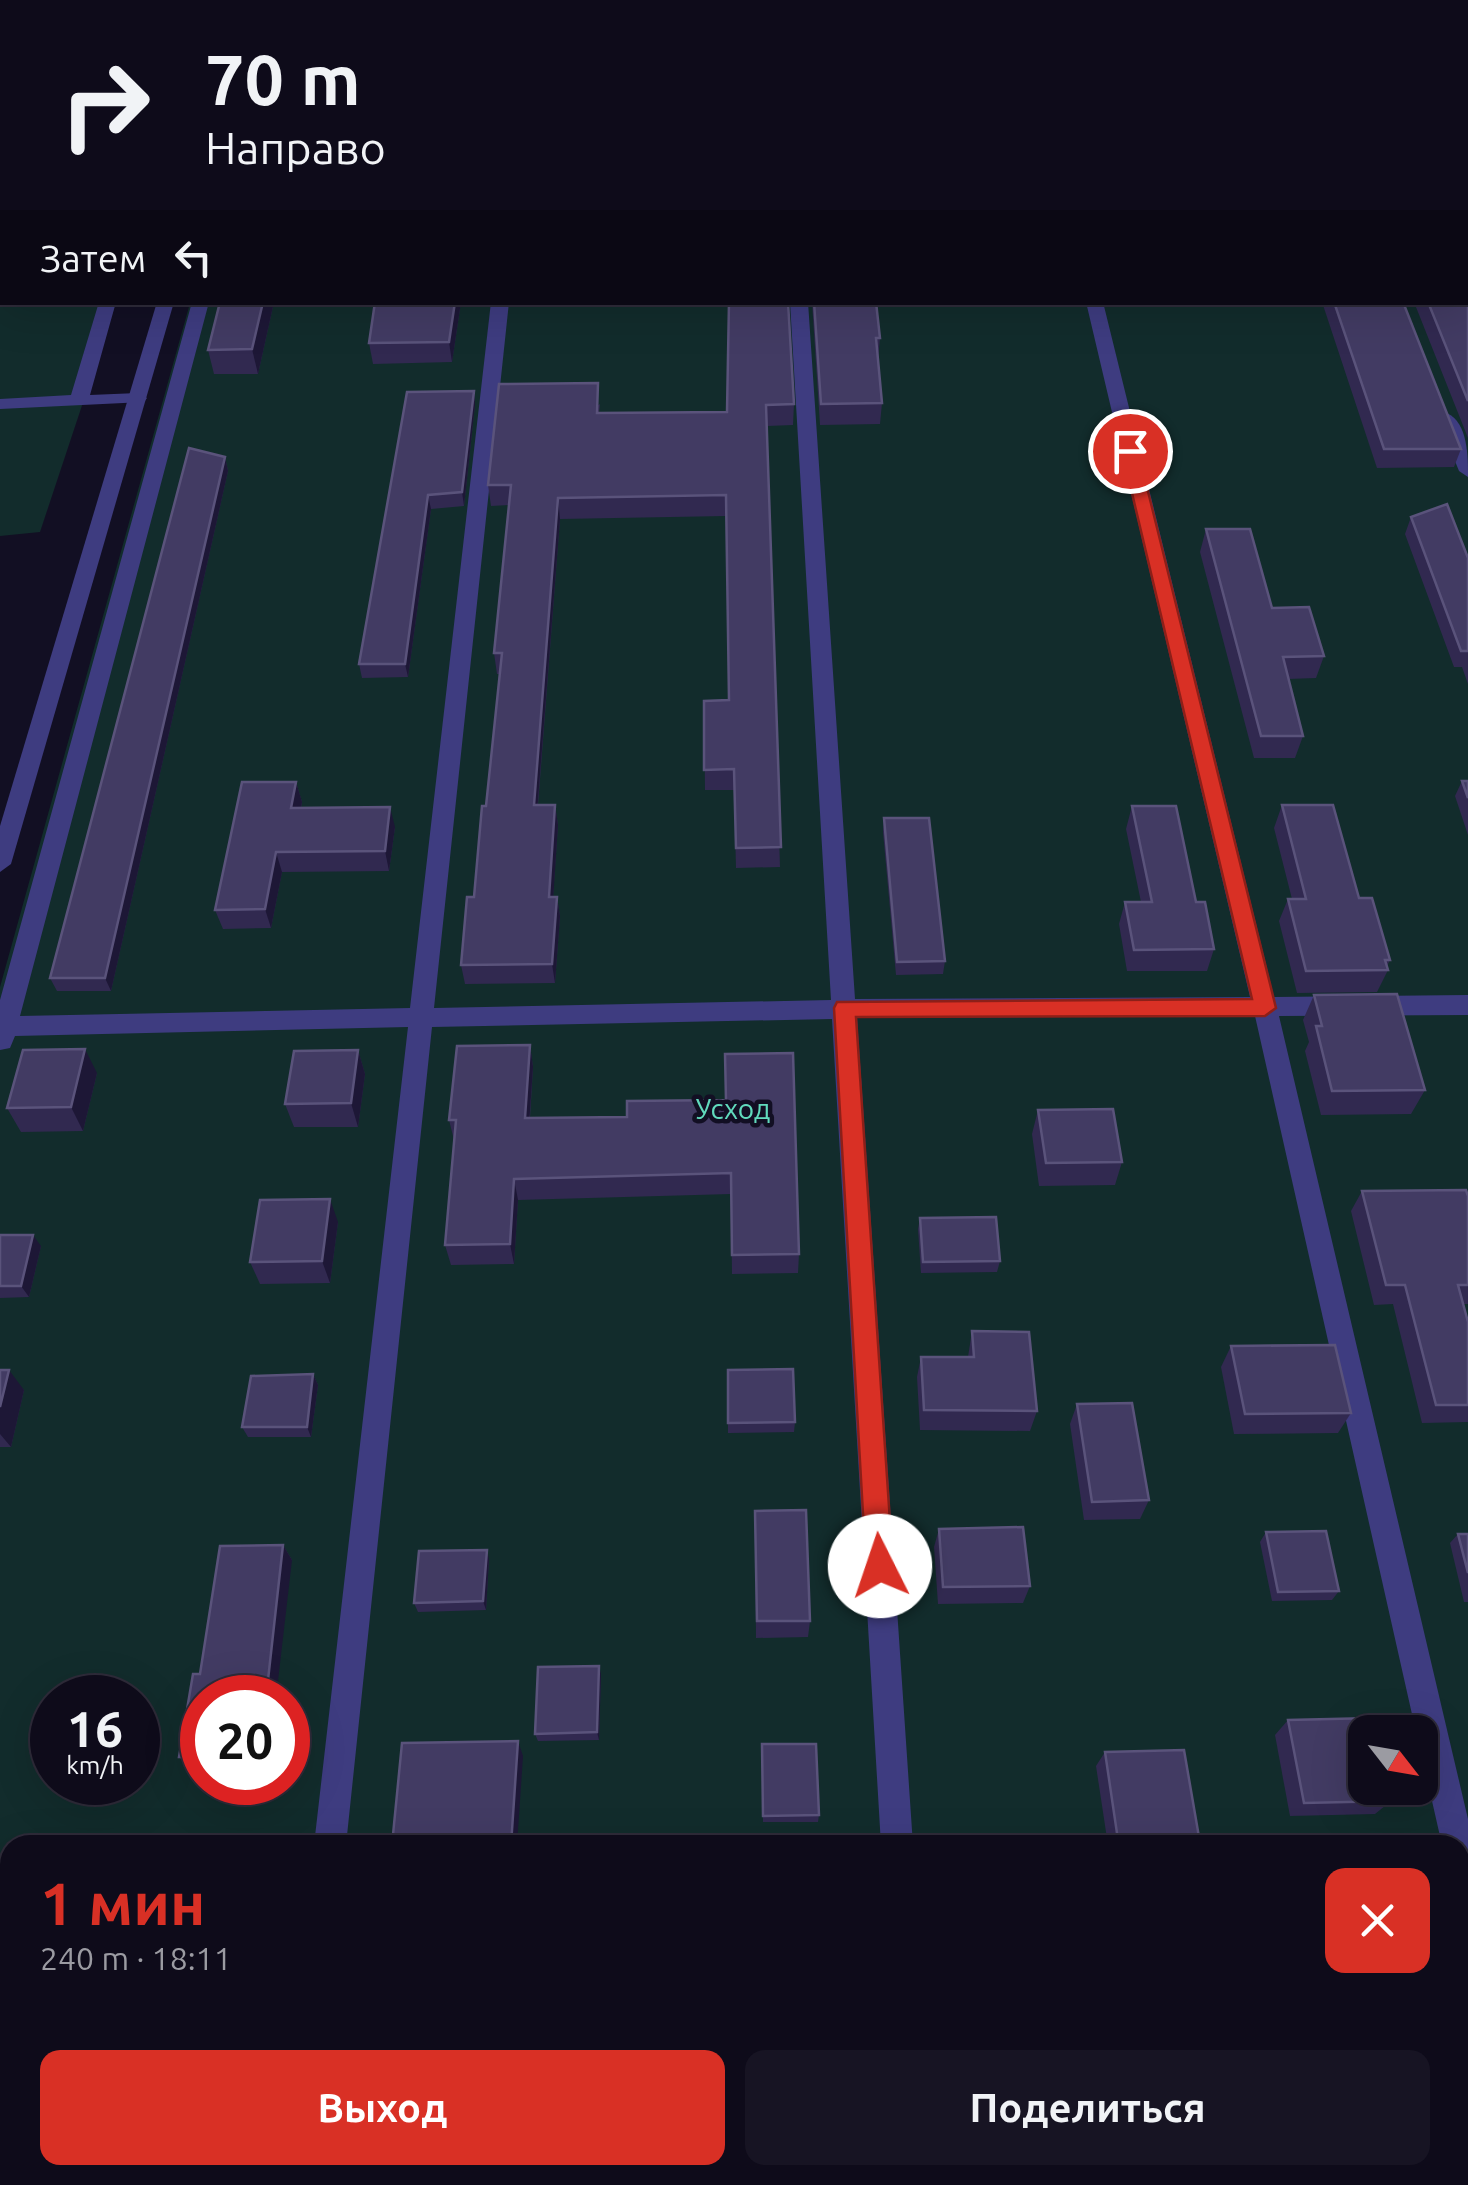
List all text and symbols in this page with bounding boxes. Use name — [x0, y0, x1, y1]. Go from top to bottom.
icon: right — [40, 40, 170, 170]
text: 70 m — [205, 40, 361, 118]
text: Направо — [205, 122, 386, 173]
icon: left — [166, 230, 221, 285]
text: Затем — [40, 237, 146, 279]
pin — [1088, 409, 1173, 494]
icon: arrive — [1103, 424, 1158, 479]
park label: Усход — [695, 1093, 771, 1124]
position arrow — [828, 1514, 932, 1618]
speed limit sign: 20 — [180, 1675, 310, 1805]
text: 16 — [67, 1700, 123, 1756]
north arrow — [1348, 1715, 1438, 1805]
map controls — [1348, 1715, 1438, 1805]
text: km/h — [66, 1751, 124, 1779]
button: close — [1325, 1868, 1430, 1973]
text: 1 мин — [40, 1869, 205, 1936]
text: 240 m · 18:11 — [40, 1940, 232, 1976]
button: Выход — [40, 2050, 725, 2165]
button: Поделиться — [745, 2050, 1430, 2165]

